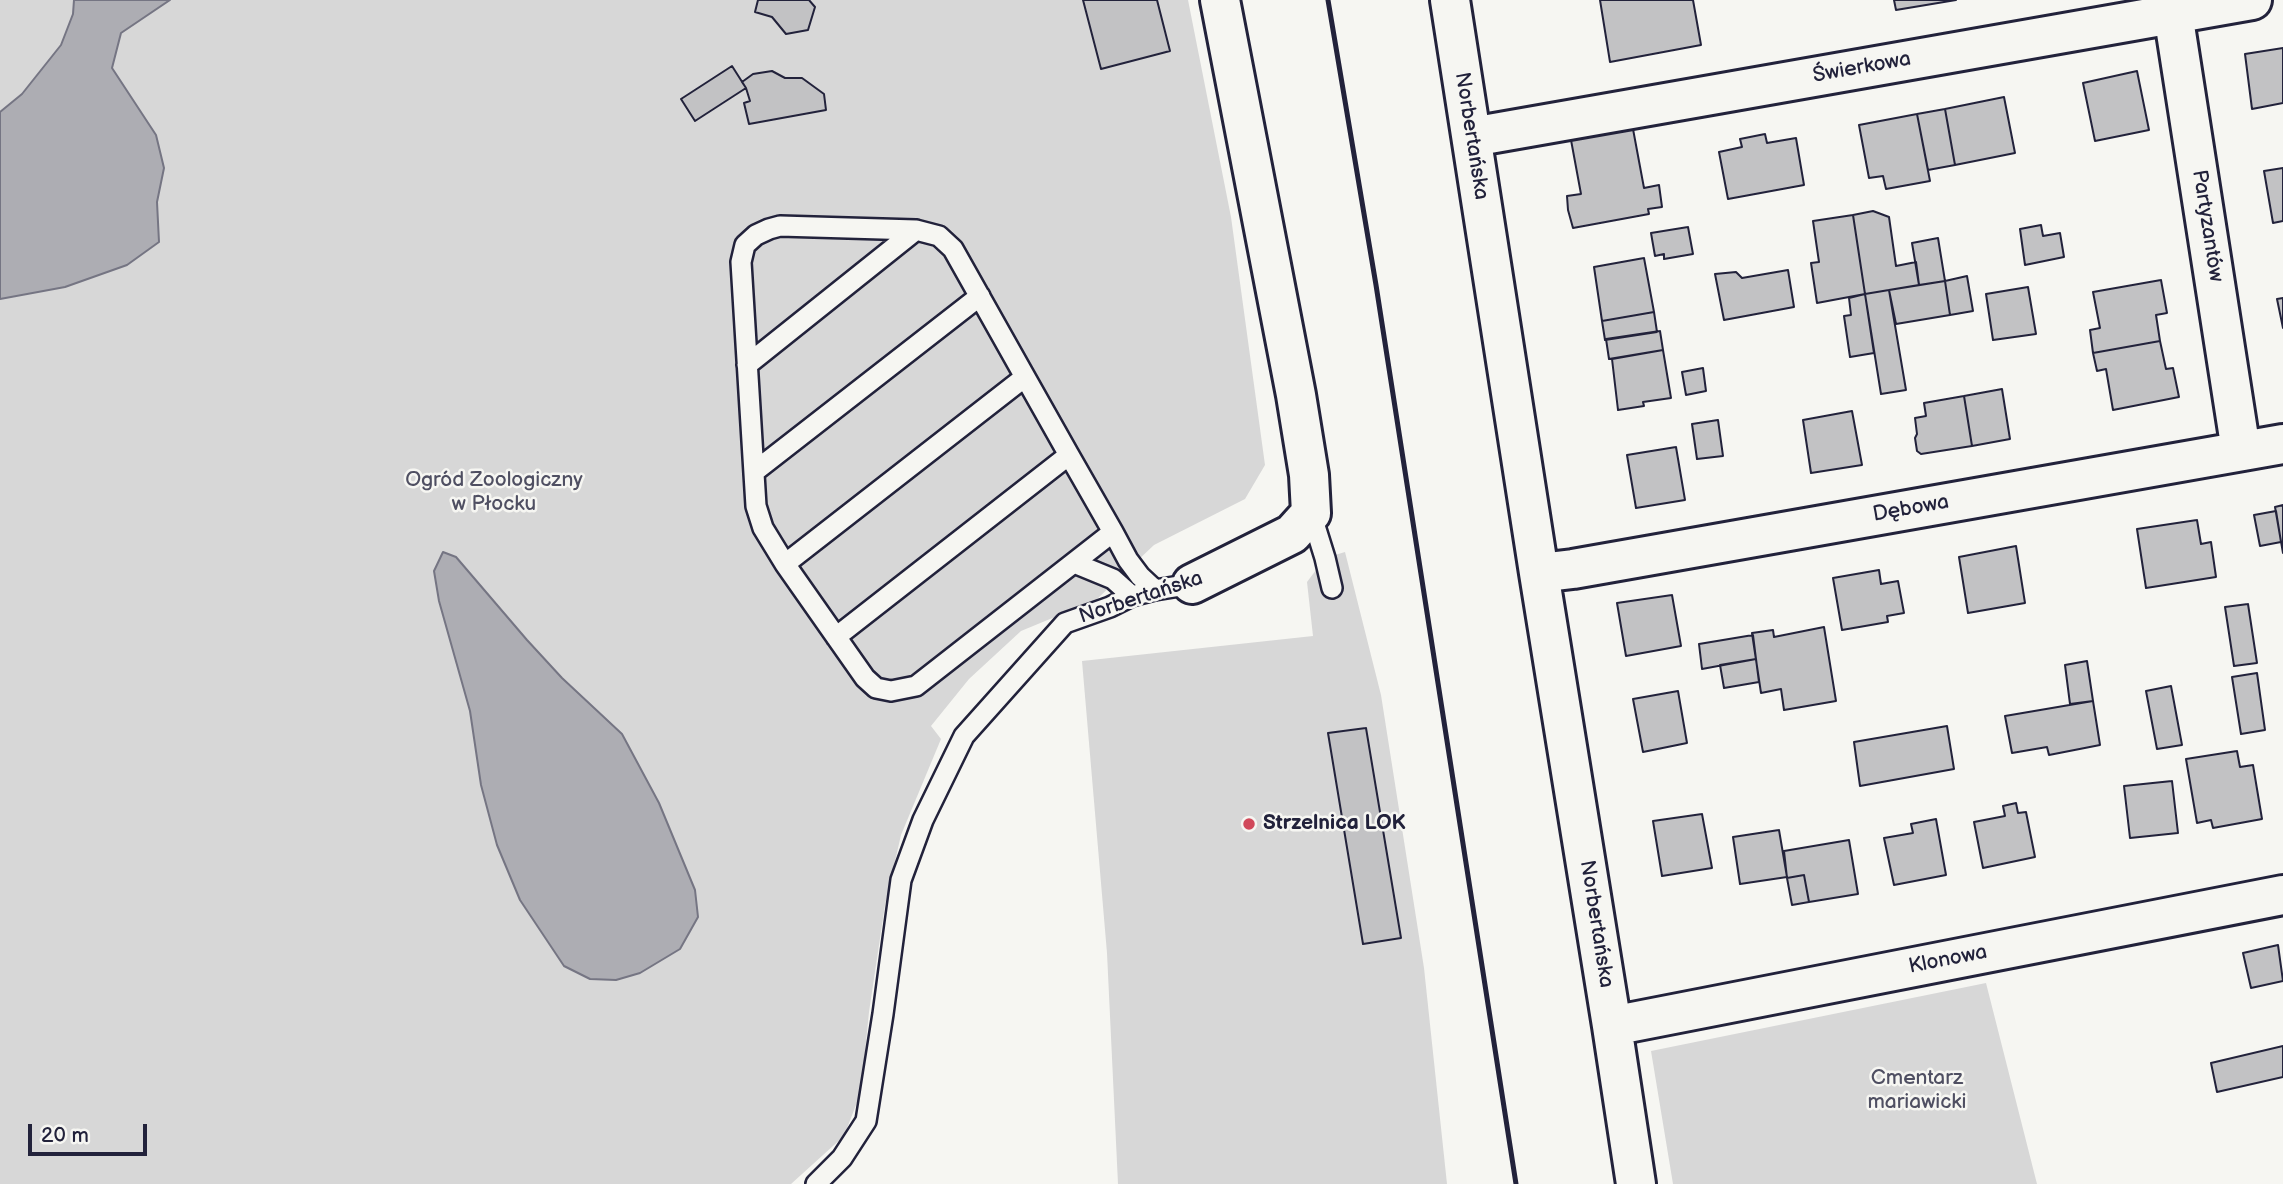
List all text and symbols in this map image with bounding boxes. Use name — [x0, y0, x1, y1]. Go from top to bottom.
street label: Świerkowa — [1811, 47, 1913, 89]
street label: Norbertańska — [1448, 70, 1494, 202]
street label: Partyzantów — [2186, 168, 2228, 284]
park label: Ogród Zoologiczny w Płocku — [405, 468, 583, 518]
street label: Dębowa — [1871, 490, 1951, 528]
street label: Norbertańska — [1076, 566, 1206, 630]
place label: Strzelnica LOK — [1263, 811, 1406, 837]
marker: Strzelnica LOK — [1241, 816, 1257, 832]
street label: Norbertańska — [1573, 858, 1619, 990]
street label: Klonowa — [1907, 940, 1989, 980]
park label: Cmentarz mariawicki — [1867, 1066, 1967, 1116]
scale bar — [32, 1110, 150, 1154]
text: 20 m — [41, 1123, 89, 1148]

